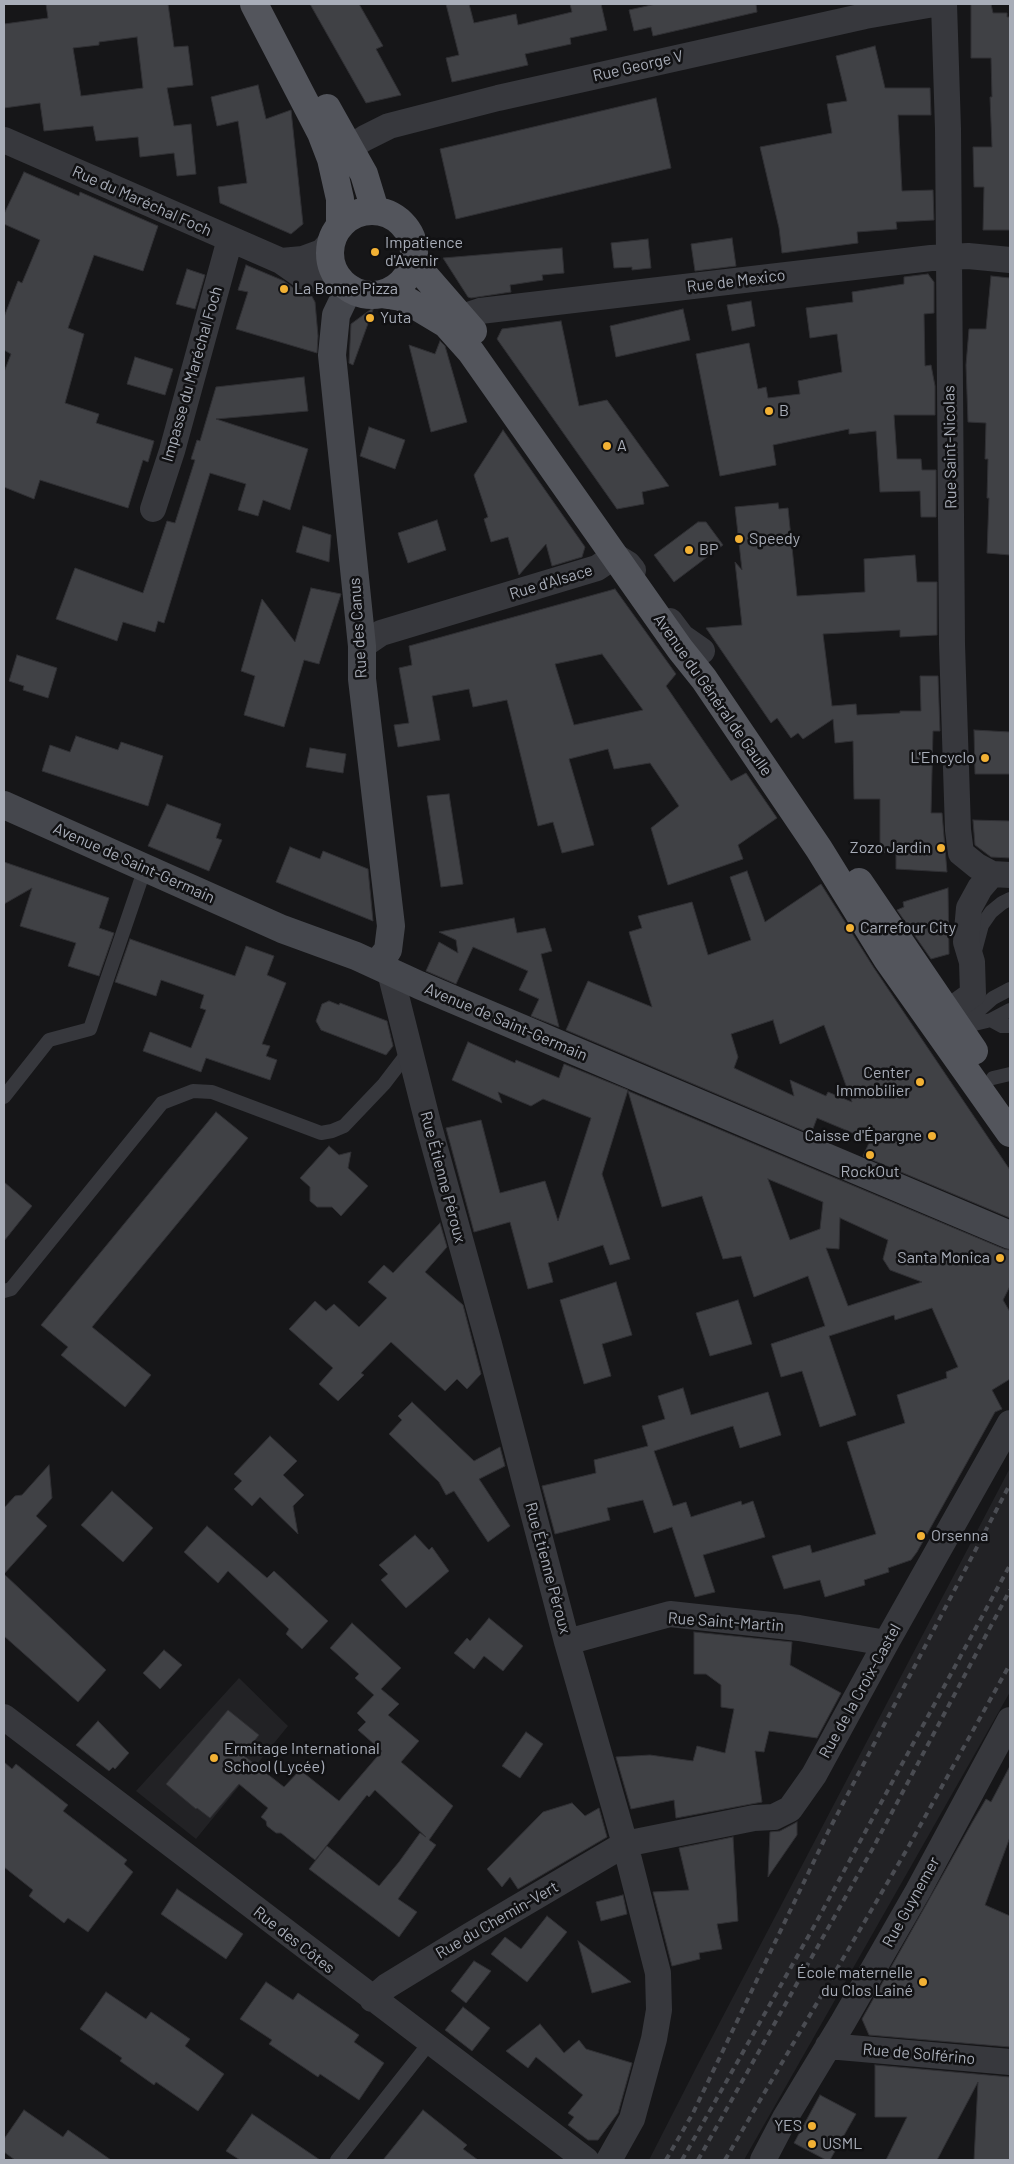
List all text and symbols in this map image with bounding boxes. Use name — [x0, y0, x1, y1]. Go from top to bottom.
street label: Rue George V — [591, 46, 685, 86]
street label: Rue du Maréchal Foch — [69, 162, 215, 240]
place label: Impatience d'Avenir — [385, 233, 463, 271]
marker: Impatience d'Avenir — [369, 246, 381, 258]
street label: Rue de Mexico — [686, 265, 786, 297]
place label: La Bonne Pizza — [294, 279, 398, 299]
marker: La Bonne Pizza — [278, 283, 290, 295]
street label: Impasse du Maréchal Foch — [158, 284, 226, 464]
place label: Yuta — [380, 308, 411, 328]
marker: Yuta — [364, 312, 376, 324]
street label: Rue Saint-Nicolas — [939, 385, 961, 509]
place label: B — [779, 401, 789, 421]
marker: B — [763, 405, 775, 417]
place label: A — [617, 436, 627, 456]
marker: A — [601, 440, 613, 452]
place label: Speedy — [749, 529, 800, 549]
marker: Speedy — [733, 533, 745, 545]
place label: BP — [699, 540, 719, 560]
marker: BP — [683, 544, 695, 556]
street label: Rue d'Alsace — [507, 560, 595, 604]
street label: Rue des Canus — [345, 577, 371, 679]
street label: Avenue du Général de Gaulle — [650, 610, 776, 780]
place label: L'Encyclo — [910, 748, 975, 768]
marker: L'Encyclo — [979, 752, 991, 764]
street label: Avenue de Saint-Germain — [50, 819, 218, 907]
place label: Zozo Jardin — [850, 838, 931, 858]
marker: Zozo Jardin — [935, 842, 947, 854]
place label: Carrefour City — [860, 918, 956, 938]
marker: Carrefour City — [844, 922, 856, 934]
street label: Avenue de Saint-Germain — [422, 979, 590, 1065]
place label: Center Immobilier — [836, 1063, 910, 1101]
marker: Center Immobilier — [914, 1076, 926, 1088]
street label: Rue Étienne Péroux — [416, 1109, 470, 1245]
place label: Caisse d'Épargne — [804, 1126, 922, 1146]
marker: Caisse d'Épargne — [926, 1130, 938, 1142]
marker: RockOut — [864, 1149, 876, 1161]
place label: RockOut — [840, 1162, 900, 1182]
place label: Santa Monica — [897, 1248, 990, 1268]
marker: Santa Monica — [994, 1252, 1006, 1264]
street label: Rue Étienne Péroux — [521, 1500, 575, 1636]
place label: Orsenna — [931, 1526, 988, 1546]
marker: Orsenna — [915, 1530, 927, 1542]
street label: Rue Saint-Martin — [667, 1608, 785, 1636]
street label: Rue de la Croix-Castel — [815, 1620, 905, 1762]
place label: Ermitage International School (Lycée) — [224, 1739, 380, 1777]
marker: Ermitage International School (Lycée) — [208, 1752, 220, 1764]
street label: Rue Guynemer — [878, 1853, 944, 1951]
street label: Rue du Chemin-Vert — [432, 1877, 562, 1963]
street label: Rue des Côtes — [249, 1902, 339, 1978]
place label: École maternelle du Clos Lainé — [797, 1963, 913, 2001]
marker: École maternelle du Clos Lainé — [917, 1976, 929, 1988]
street label: Rue de Solférino — [862, 2040, 976, 2068]
place label: YES — [774, 2116, 802, 2136]
marker: YES — [806, 2120, 818, 2132]
place label: USML — [822, 2134, 862, 2154]
marker: USML — [806, 2138, 818, 2150]

